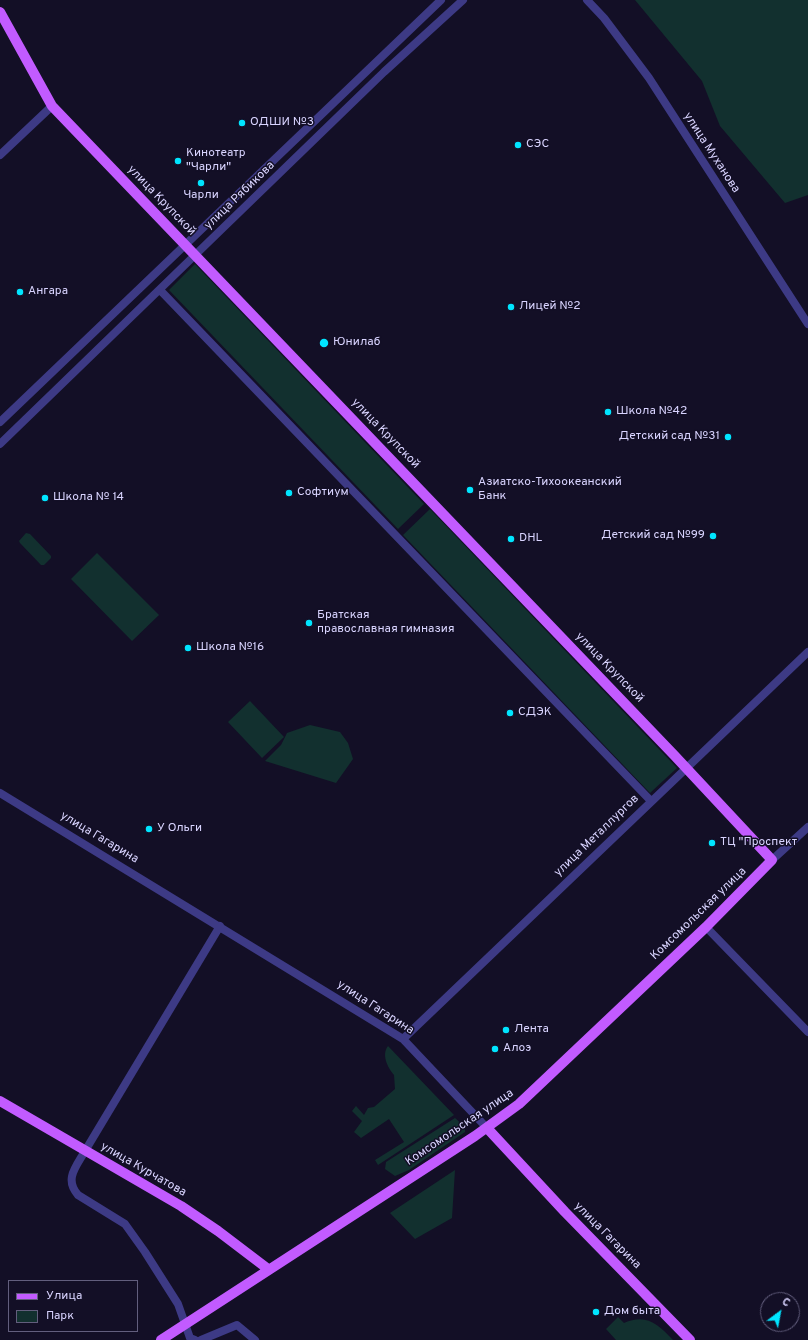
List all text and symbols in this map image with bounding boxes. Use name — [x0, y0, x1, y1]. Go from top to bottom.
street label: улица Муханова — [680, 110, 742, 196]
place label: ОДШИ №3 — [250, 116, 314, 130]
marker: ОДШИ №3 — [237, 118, 247, 128]
place label: СЭС — [526, 138, 549, 152]
marker: СЭС — [513, 140, 523, 150]
place label: Кинотеатр "Чарли" — [186, 147, 246, 175]
marker: Кинотеатр "Чарли" — [173, 156, 183, 166]
street label: улица Рябикова — [202, 159, 278, 233]
street label: улица Крупской — [124, 163, 198, 239]
marker: Чарли — [196, 178, 206, 188]
place label: Чарли — [183, 189, 219, 203]
place label: Ангара — [28, 285, 68, 299]
marker: Ангара — [15, 287, 25, 297]
place label: Лицей №2 — [519, 300, 581, 314]
marker: Лицей №2 — [506, 302, 516, 312]
place label: Юнилаб — [333, 336, 380, 350]
marker: Юнилаб — [318, 337, 330, 349]
street label: улица Крупской — [348, 396, 422, 472]
place label: Школа №42 — [616, 405, 687, 419]
marker: Школа №42 — [603, 407, 613, 417]
place label: Детский сад №31 — [619, 430, 720, 444]
marker: Детский сад №31 — [723, 432, 733, 442]
place label: Азиатско-Тихоокеанский Банк — [478, 476, 622, 504]
marker: Азиатско-Тихоокеанский Банк — [465, 485, 475, 495]
place label: Софтиум — [297, 486, 349, 500]
marker: Софтиум — [284, 488, 294, 498]
place label: Школа № 14 — [53, 491, 124, 505]
marker: Школа № 14 — [40, 493, 50, 503]
place label: Детский сад №99 — [601, 529, 705, 543]
marker: Детский сад №99 — [708, 531, 718, 541]
place label: DHL — [519, 532, 542, 546]
marker: DHL — [506, 534, 516, 544]
place label: Братская православная гимназия — [317, 609, 455, 637]
marker: Братская православная гимназия — [304, 618, 314, 628]
street label: улица Крупской — [572, 630, 646, 706]
place label: Школа №16 — [196, 641, 264, 655]
marker: Школа №16 — [183, 643, 193, 653]
place label: СДЭК — [518, 706, 552, 720]
marker: СДЭК — [505, 708, 515, 718]
street label: улица Металлургов — [552, 792, 642, 880]
street label: улица Гагарина — [57, 809, 141, 867]
place label: У Ольги — [157, 822, 202, 836]
marker: У Ольги — [144, 824, 154, 834]
place label: ТЦ "Проспект — [720, 836, 797, 850]
marker: ТЦ "Проспект — [707, 838, 717, 848]
street label: Комсомольская улица — [648, 865, 750, 963]
street label: улица Гагарина — [334, 978, 416, 1038]
place label: Лента — [514, 1023, 549, 1037]
marker: Лента — [501, 1025, 511, 1035]
place label: Алоэ — [503, 1042, 531, 1056]
marker: Алоэ — [490, 1044, 500, 1054]
street label: Комсомольская улица — [403, 1086, 517, 1170]
street label: улица Курчатова — [98, 1140, 188, 1200]
street label: улица Гагарина — [571, 1200, 643, 1272]
legend — [8, 1280, 138, 1332]
text: Улица — [46, 1288, 82, 1304]
north arrow — [760, 1292, 800, 1332]
text: С — [779, 1295, 793, 1310]
place label: Дом быта — [604, 1305, 660, 1319]
marker: Дом быта — [591, 1307, 601, 1317]
text: Парк — [46, 1308, 74, 1324]

